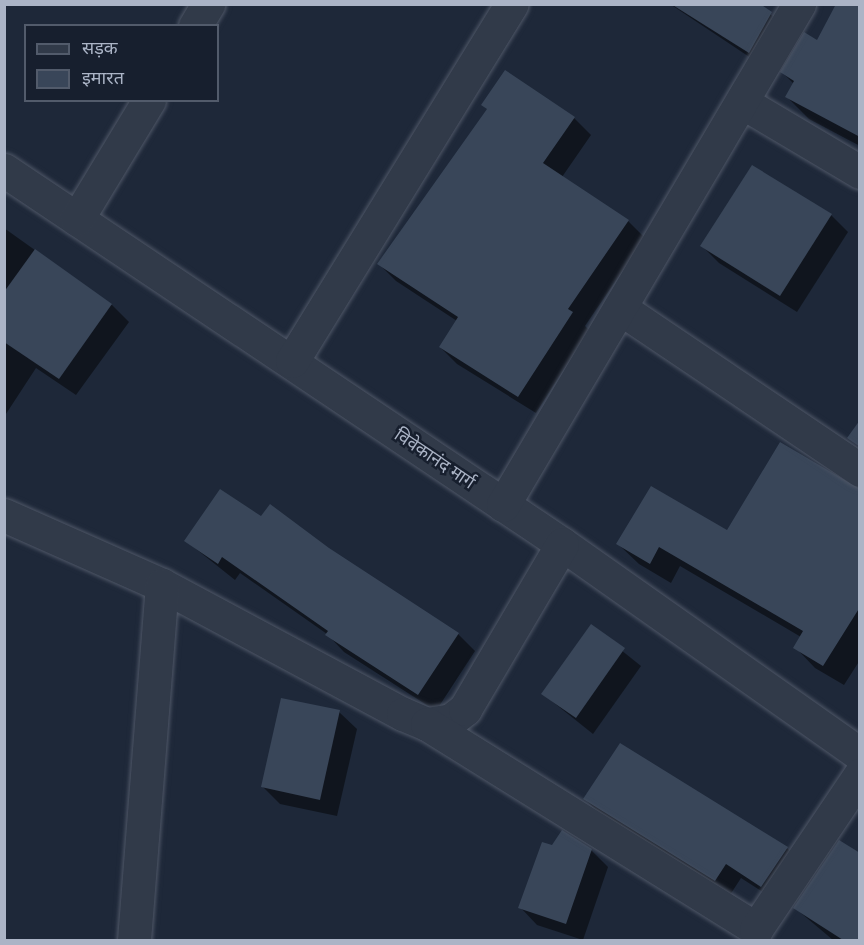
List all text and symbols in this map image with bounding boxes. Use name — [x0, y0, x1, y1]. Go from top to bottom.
legend — [24, 24, 219, 102]
text: सड़क — [82, 37, 118, 57]
text: इमारत — [82, 67, 124, 87]
street label: विवेकानंद मार्ग — [391, 423, 479, 493]

